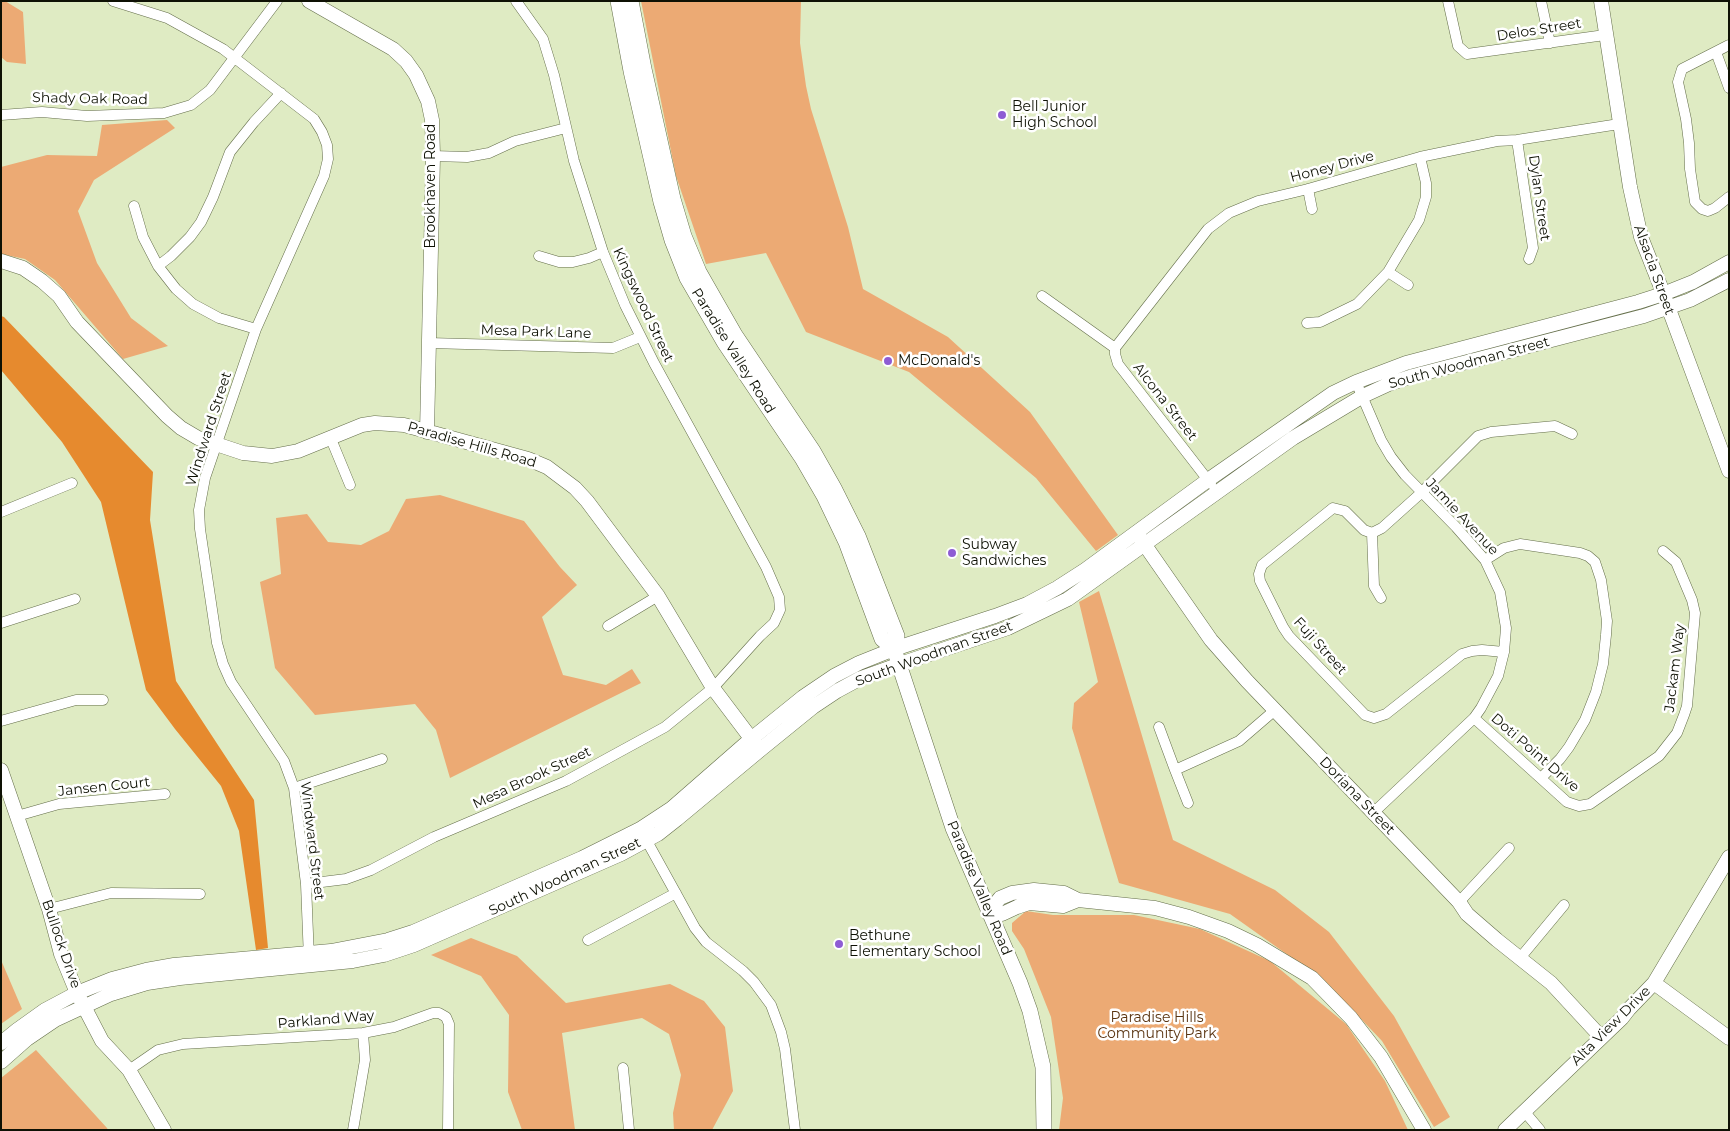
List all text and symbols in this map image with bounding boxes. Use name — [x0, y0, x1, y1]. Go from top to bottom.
street label: Delos Street — [1496, 15, 1582, 45]
street label: Shady Oak Road — [32, 90, 148, 108]
place label: Bell Junior High School — [1012, 99, 1097, 132]
marker: Bell Junior High School — [996, 109, 1008, 121]
street label: Brookhaven Road — [423, 123, 439, 249]
street label: Honey Drive — [1288, 148, 1376, 186]
street label: Dylan Street — [1525, 154, 1553, 242]
street label: Alsacia Street — [1630, 223, 1678, 317]
street label: Kingswood Street — [609, 245, 677, 365]
street label: Paradise Valley Road — [688, 285, 778, 417]
street label: Mesa Park Lane — [480, 322, 592, 342]
street label: South Woodman Street — [1387, 333, 1551, 393]
place label: McDonald's — [898, 353, 980, 369]
marker: McDonald's — [882, 355, 894, 367]
street label: Alcona Street — [1129, 360, 1201, 444]
street label: Windward Street — [183, 370, 235, 488]
street label: Paradise Hills Road — [406, 419, 538, 471]
street label: Jamie Avenue — [1422, 475, 1502, 559]
place label: Subway Sandwiches — [962, 537, 1046, 570]
marker: Subway Sandwiches — [946, 547, 958, 559]
street label: Fuji Street — [1290, 614, 1350, 678]
street label: South Woodman Street — [853, 618, 1015, 690]
street label: Jackam Way — [1661, 623, 1689, 713]
street label: Doti Point Drive — [1487, 710, 1583, 796]
street label: Mesa Brook Street — [470, 743, 594, 813]
street label: Doriana Street — [1316, 754, 1398, 838]
street label: Jansen Court — [57, 774, 151, 800]
street label: Windward Street — [296, 781, 328, 901]
street label: Paradise Valley Road — [943, 818, 1015, 958]
street label: South Woodman Street — [486, 834, 644, 920]
street label: Bullock Drive — [38, 897, 84, 991]
place label: Bethune Elementary School — [849, 928, 981, 960]
marker: Bethune Elementary School — [833, 938, 845, 950]
street label: Alta View Drive — [1568, 983, 1654, 1069]
street label: Parkland Way — [277, 1007, 375, 1033]
park label: Paradise Hills Community Park — [1097, 1010, 1217, 1042]

